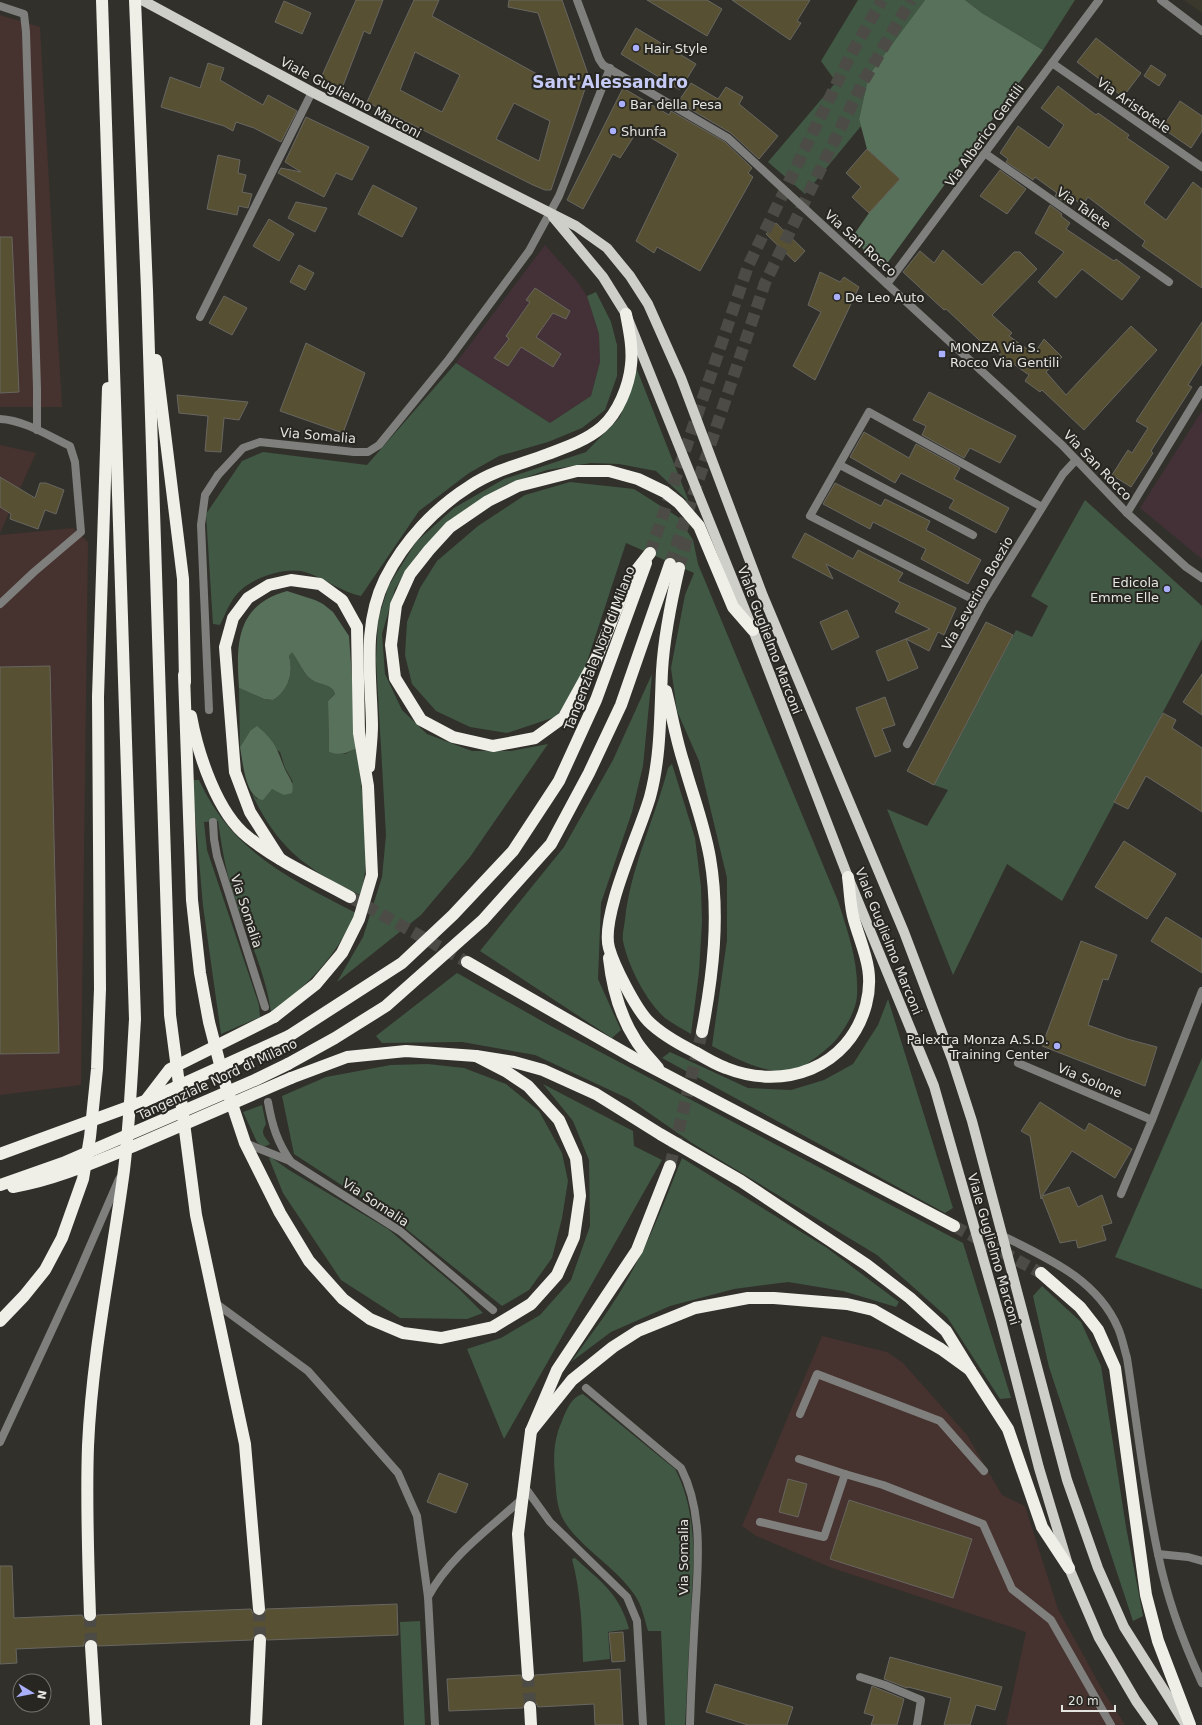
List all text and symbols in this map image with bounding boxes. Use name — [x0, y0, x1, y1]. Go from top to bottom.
place label: Hair Style — [644, 41, 707, 56]
marker: Hair Style — [631, 43, 641, 53]
street label: Viale Guglielmo Marconi — [278, 54, 424, 141]
district label: Sant'Alessandro — [532, 72, 688, 92]
street label: Via Aristotele — [1094, 74, 1174, 136]
street label: Via Alberico Gentili — [942, 81, 1027, 190]
place label: Bar della Pesa — [630, 97, 722, 112]
marker: Bar della Pesa — [617, 99, 627, 109]
place label: Shunfa — [621, 124, 667, 139]
marker: Shunfa — [608, 126, 618, 136]
street label: Via Talete — [1054, 184, 1114, 233]
street label: Via San Rocco — [822, 207, 900, 280]
place label: De Leo Auto — [845, 290, 924, 305]
marker: De Leo Auto — [832, 292, 842, 302]
place label: MONZA Via S. Rocco Via Gentili — [950, 340, 1059, 370]
marker: MONZA Via S. Rocco Via Gentili — [937, 349, 947, 359]
street label: Via Somalia — [279, 425, 357, 446]
street label: Via San Rocco — [1060, 427, 1135, 504]
street label: Via Severino Boezio — [939, 534, 1016, 653]
street label: Tangenziale Nord di Milano — [561, 564, 638, 733]
street label: Viale Guglielmo Marconi — [734, 564, 805, 716]
place label: Edicola Emme Elle — [1090, 575, 1159, 605]
marker: Edicola Emme Elle — [1162, 584, 1172, 594]
street label: Viale Guglielmo Marconi — [852, 865, 925, 1017]
street label: Via Somalia — [228, 873, 265, 950]
place label: Palextra Monza A.S.D. Training Center — [907, 1032, 1050, 1062]
street label: Tangenziale Nord di Milano — [134, 1036, 299, 1124]
marker: Palextra Monza A.S.D. Training Center — [1052, 1041, 1062, 1051]
street label: Via Solone — [1055, 1060, 1124, 1101]
street label: Viale Guglielmo Marconi — [965, 1171, 1022, 1327]
street label: Via Somalia — [340, 1175, 412, 1229]
street label: Via Somalia — [676, 1519, 691, 1595]
north arrow — [12, 1673, 52, 1713]
scale bar — [1062, 1687, 1115, 1713]
text: N — [34, 1689, 49, 1700]
text: 20 m — [1068, 1694, 1099, 1708]

